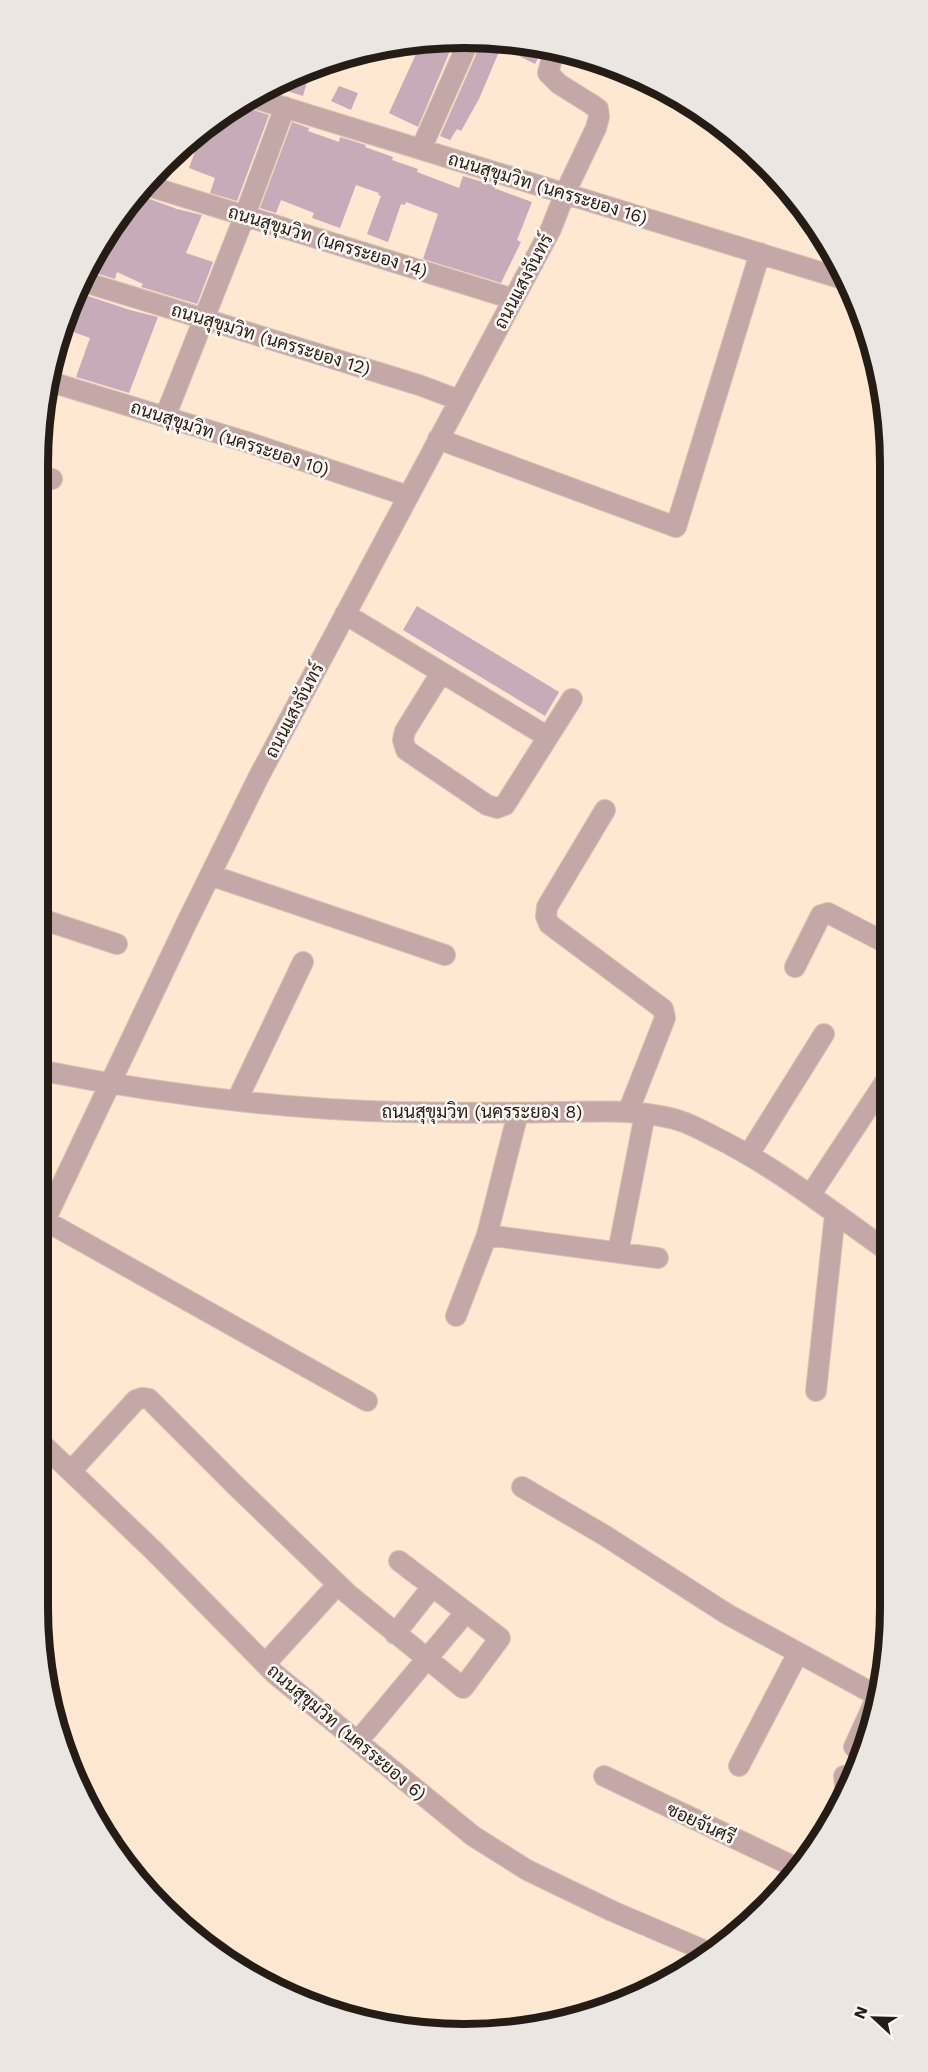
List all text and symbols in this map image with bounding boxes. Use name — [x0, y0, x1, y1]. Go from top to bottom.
street label: ถนนสุขุมวิท (นครระยอง 16) — [445, 148, 650, 230]
street label: ถนนสุขุมวิท (นครระยอง 14) — [225, 201, 430, 283]
street label: ถนนแสงจันทร์ — [487, 229, 557, 332]
street label: ถนนสุขุมวิท (นครระยอง 12) — [168, 299, 373, 381]
street label: ถนนสุขุมวิท (นครระยอง 10) — [128, 396, 332, 482]
street label: ถนนแสงจันทร์ — [258, 658, 328, 761]
street label: ถนนสุขุมวิท (นครระยอง 8) — [382, 1101, 582, 1124]
street label: ถนนสุขุมวิท (นครระยอง 6) — [262, 1660, 431, 1806]
street label: ซอยจันศรี — [663, 1796, 740, 1848]
north arrow — [844, 1988, 904, 2048]
text: N — [850, 2004, 872, 2022]

